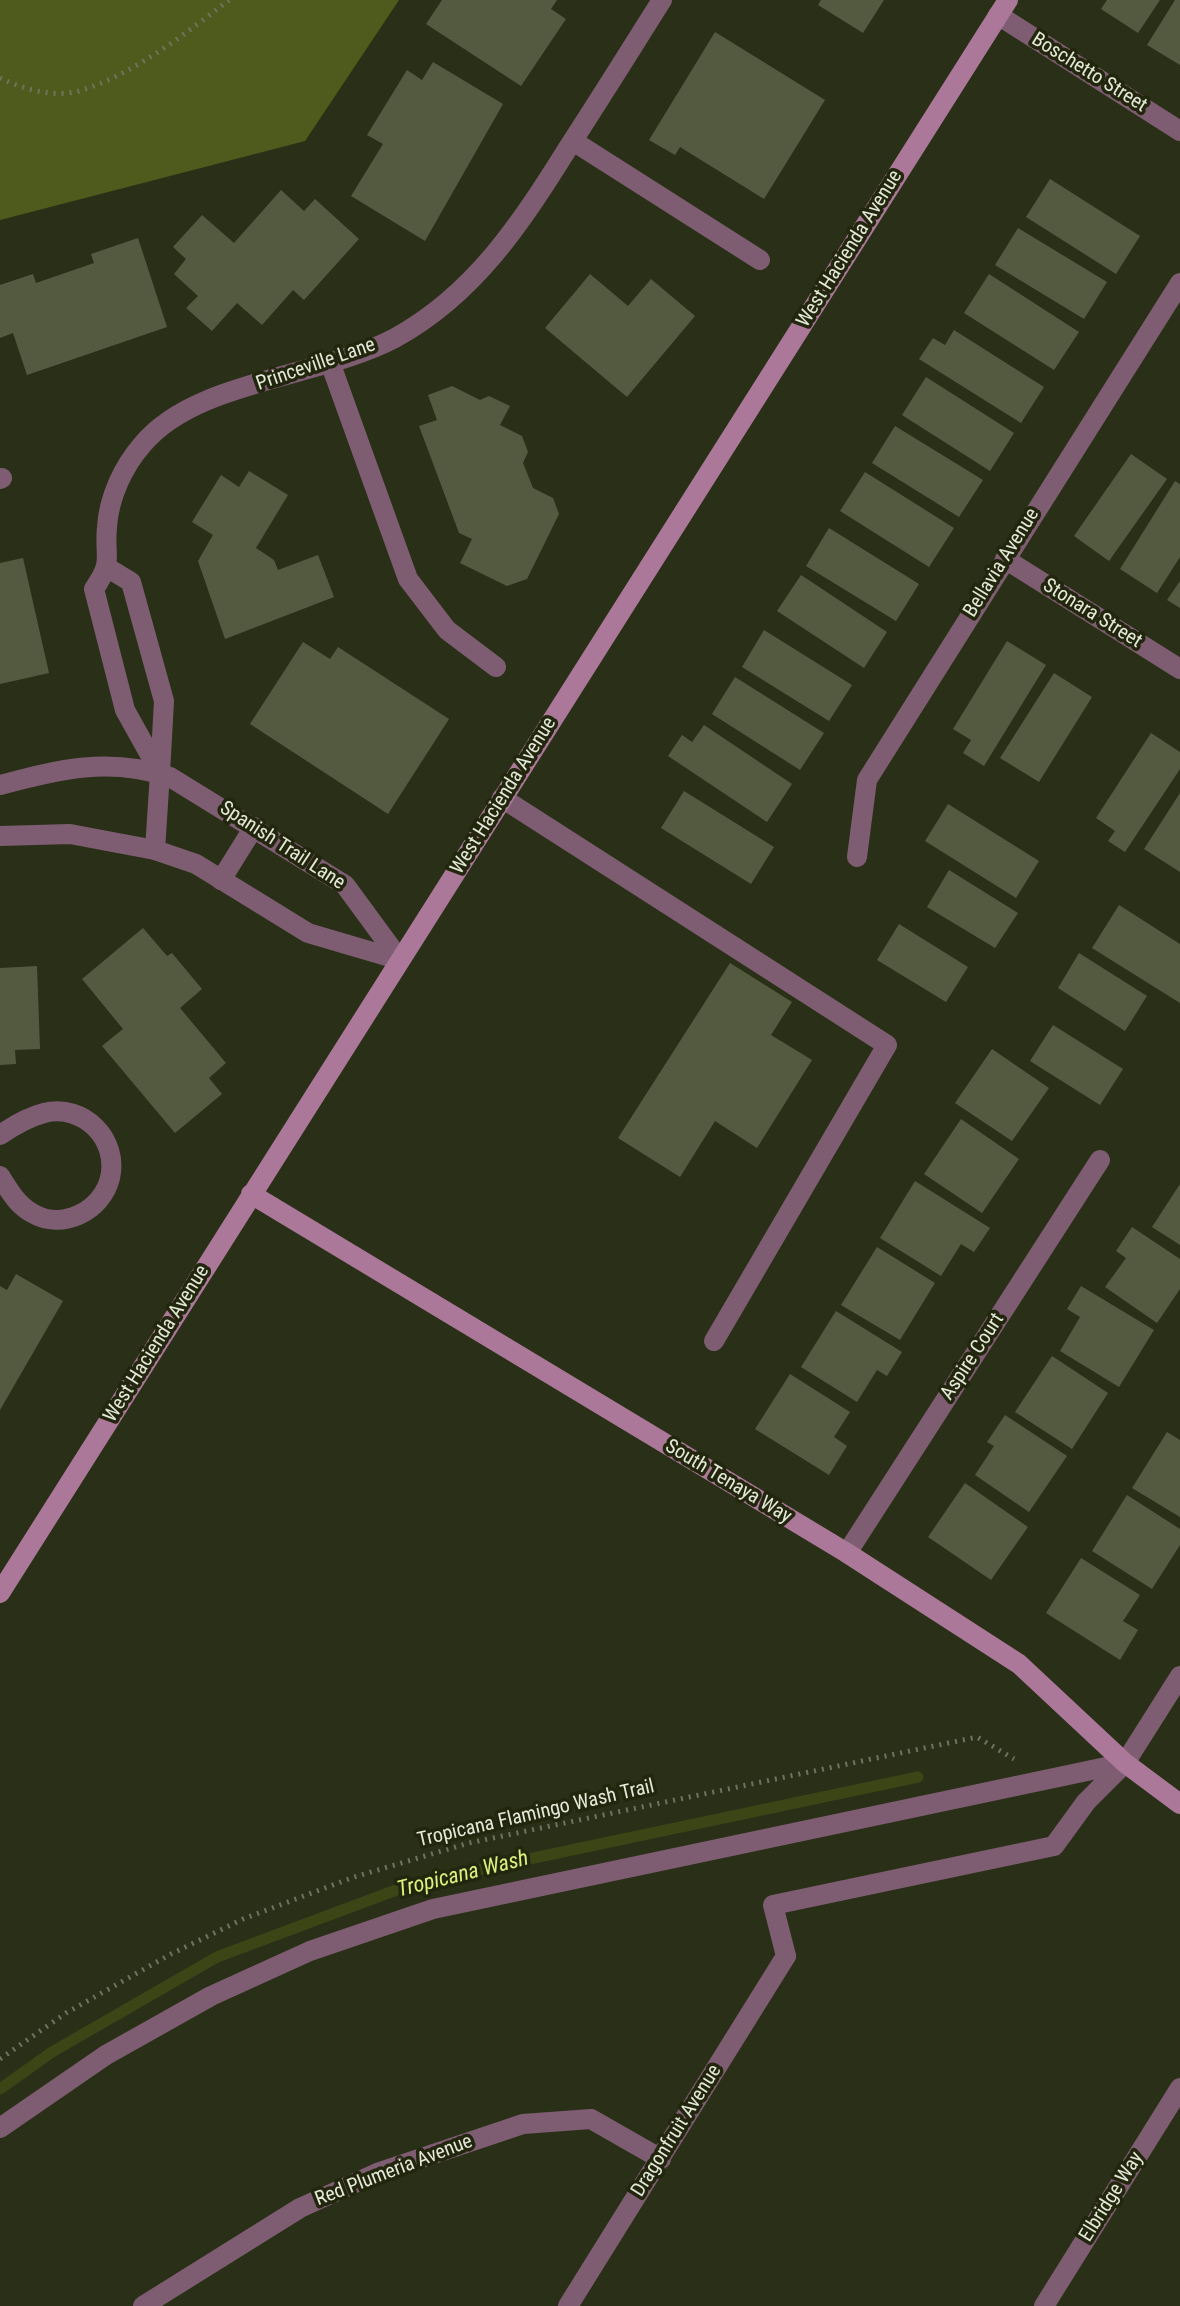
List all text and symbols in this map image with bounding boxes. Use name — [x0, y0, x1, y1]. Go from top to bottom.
street label: Boschetto Street — [1027, 28, 1151, 118]
street label: West Hacienda Avenue — [792, 166, 908, 332]
street label: Princeville Lane — [253, 333, 379, 397]
street label: Bellavia Avenue — [959, 504, 1045, 622]
street label: Stonara Street — [1038, 574, 1146, 654]
street label: West Hacienda Avenue — [446, 713, 562, 879]
street label: Spanish Trail Lane — [215, 797, 349, 895]
street label: West Hacienda Avenue — [99, 1261, 215, 1427]
street label: Aspire Court — [936, 1309, 1010, 1405]
street label: South Tenaya Way — [660, 1435, 796, 1529]
street label: Tropicana Flamingo Wash Trail — [415, 1775, 657, 1853]
water label: Tropicana Wash — [395, 1846, 531, 1904]
street label: Dragonfruit Avenue — [627, 2061, 727, 2201]
street label: Red Plumeria Avenue — [312, 2130, 476, 2212]
street label: Elbridge Way — [1075, 2148, 1149, 2246]

